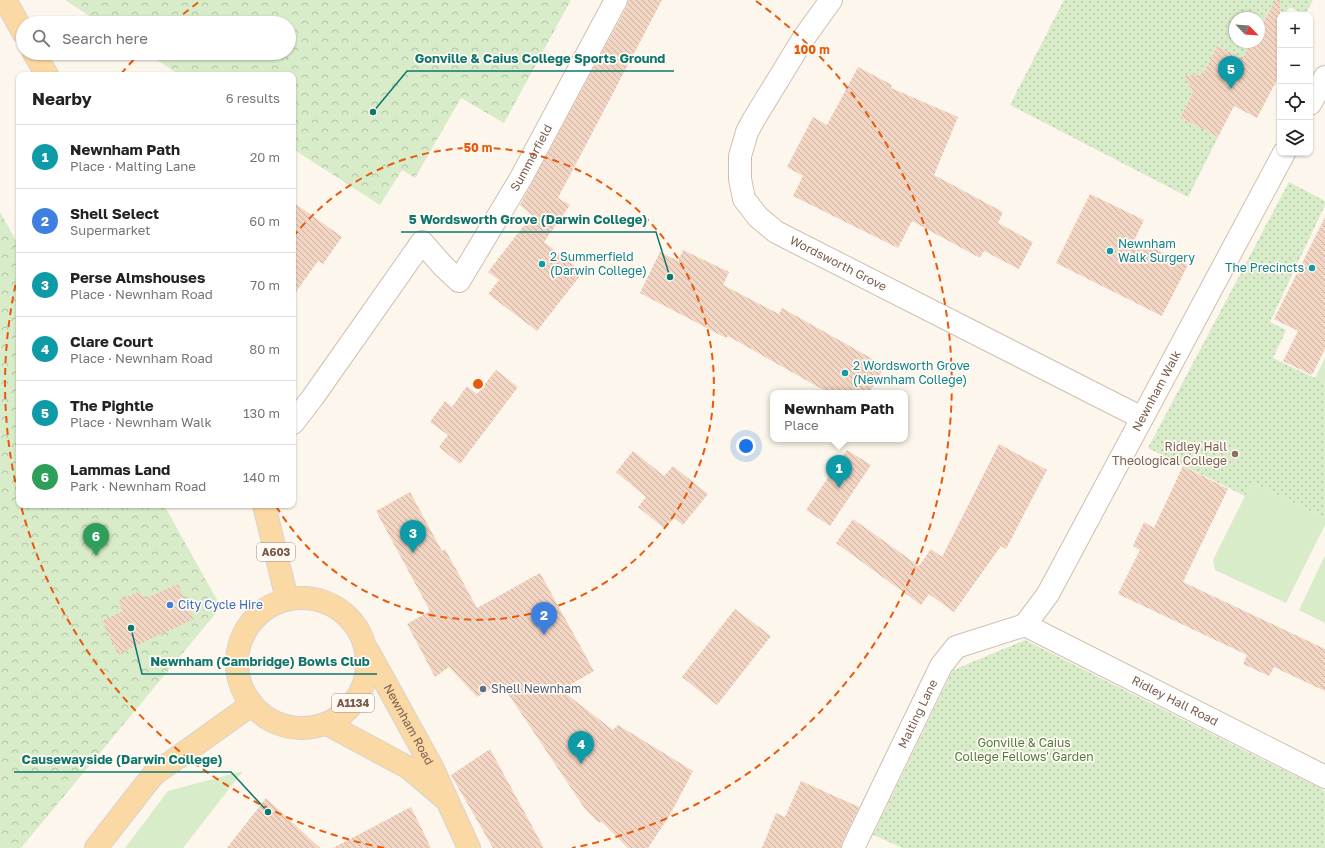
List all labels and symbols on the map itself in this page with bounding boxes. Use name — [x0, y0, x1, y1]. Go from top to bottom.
north arrow — [1229, 12, 1265, 48]
text: 100 m — [794, 42, 830, 57]
callout: Gonville & Caius College Sports Ground — [407, 46, 674, 71]
text: Gonville & Caius College Sports Ground — [415, 50, 665, 66]
pin: 5 — [1218, 56, 1244, 89]
street label: Summerfield — [507, 122, 555, 194]
text: 50 m — [464, 140, 492, 155]
callout: 5 Wordsworth Grove (Darwin College) — [401, 207, 656, 232]
text: 5 Wordsworth Grove (Darwin College) — [409, 211, 647, 227]
street label: Wordsworth Grove — [787, 232, 890, 294]
place label: Newnham Walk Surgery — [1118, 236, 1195, 265]
marker: Newnham Walk Surgery — [1105, 246, 1115, 256]
place label: 2 Summerfield (Darwin College) — [550, 249, 647, 278]
marker: 2 Summerfield (Darwin College) — [537, 259, 547, 269]
place label: The Precincts — [1225, 260, 1304, 275]
marker: The Precincts — [1307, 263, 1317, 273]
street label: Newnham Walk — [1129, 347, 1184, 434]
place label: 2 Wordsworth Grove (Newnham College) — [853, 358, 970, 387]
marker: 2 Wordsworth Grove (Newnham College) — [840, 368, 850, 378]
centre of rings — [471, 377, 485, 391]
your location — [736, 436, 756, 456]
place label: Ridley Hall Theological College — [1112, 439, 1227, 468]
marker: Ridley Hall Theological College — [1230, 449, 1240, 459]
pin: 1 — [826, 455, 852, 488]
pin: 3 — [400, 520, 426, 553]
pin: 6 — [83, 523, 109, 556]
road number: A603 — [257, 543, 295, 561]
place label: City Cycle Hire — [178, 597, 263, 612]
marker: City Cycle Hire — [165, 600, 175, 610]
pin: 2 — [531, 602, 557, 635]
callout: Newnham (Cambridge) Bowls Club — [142, 649, 377, 674]
text: Newnham (Cambridge) Bowls Club — [150, 653, 370, 669]
street label: Ridley Hall Road — [1129, 672, 1221, 729]
street label: Malting Lane — [894, 677, 940, 751]
street label: Newnham Road — [381, 681, 437, 767]
place label: Shell Newnham — [491, 681, 582, 696]
marker: Shell Newnham — [478, 684, 488, 694]
road number: A1134 — [332, 694, 374, 712]
pin: 4 — [568, 731, 594, 764]
park label: Gonville & Caius College Fellows' Garden — [954, 735, 1094, 764]
callout: Causewayside (Darwin College) — [14, 747, 231, 772]
text: Causewayside (Darwin College) — [21, 751, 223, 767]

